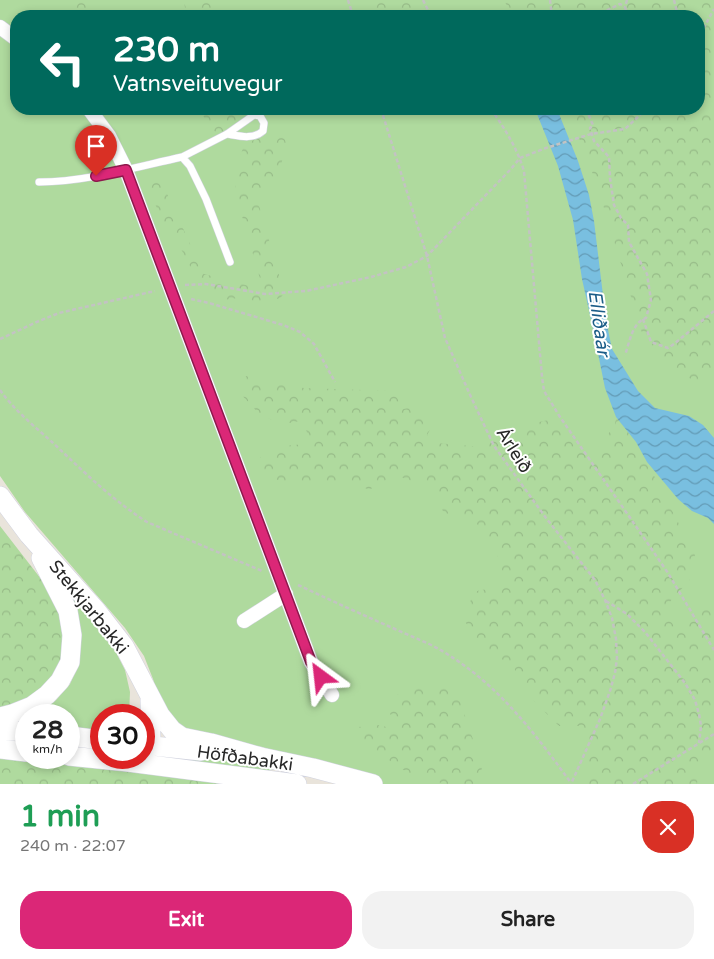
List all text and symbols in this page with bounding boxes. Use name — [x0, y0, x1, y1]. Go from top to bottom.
text: 230 m — [113, 29, 220, 71]
icon: left — [30, 30, 95, 95]
text: Vatnsveituvegur — [113, 71, 282, 97]
pin — [75, 125, 117, 176]
icon: arrive — [82, 132, 110, 160]
water label: Elliðaár — [584, 289, 615, 360]
street label: Árleið — [491, 423, 537, 477]
street label: Stekkjarbakki — [44, 556, 134, 658]
position arrow — [294, 650, 346, 702]
speed limit sign: 30 — [90, 704, 155, 769]
text: 28 — [32, 715, 63, 745]
street label: Höfðabakki — [195, 740, 295, 776]
text: km/h — [32, 742, 63, 756]
text: 1 min — [20, 798, 100, 835]
button: close — [642, 801, 694, 853]
text: 240 m · 22:07 — [20, 836, 126, 856]
button: Exit — [20, 891, 352, 949]
button: Share — [362, 891, 694, 949]

